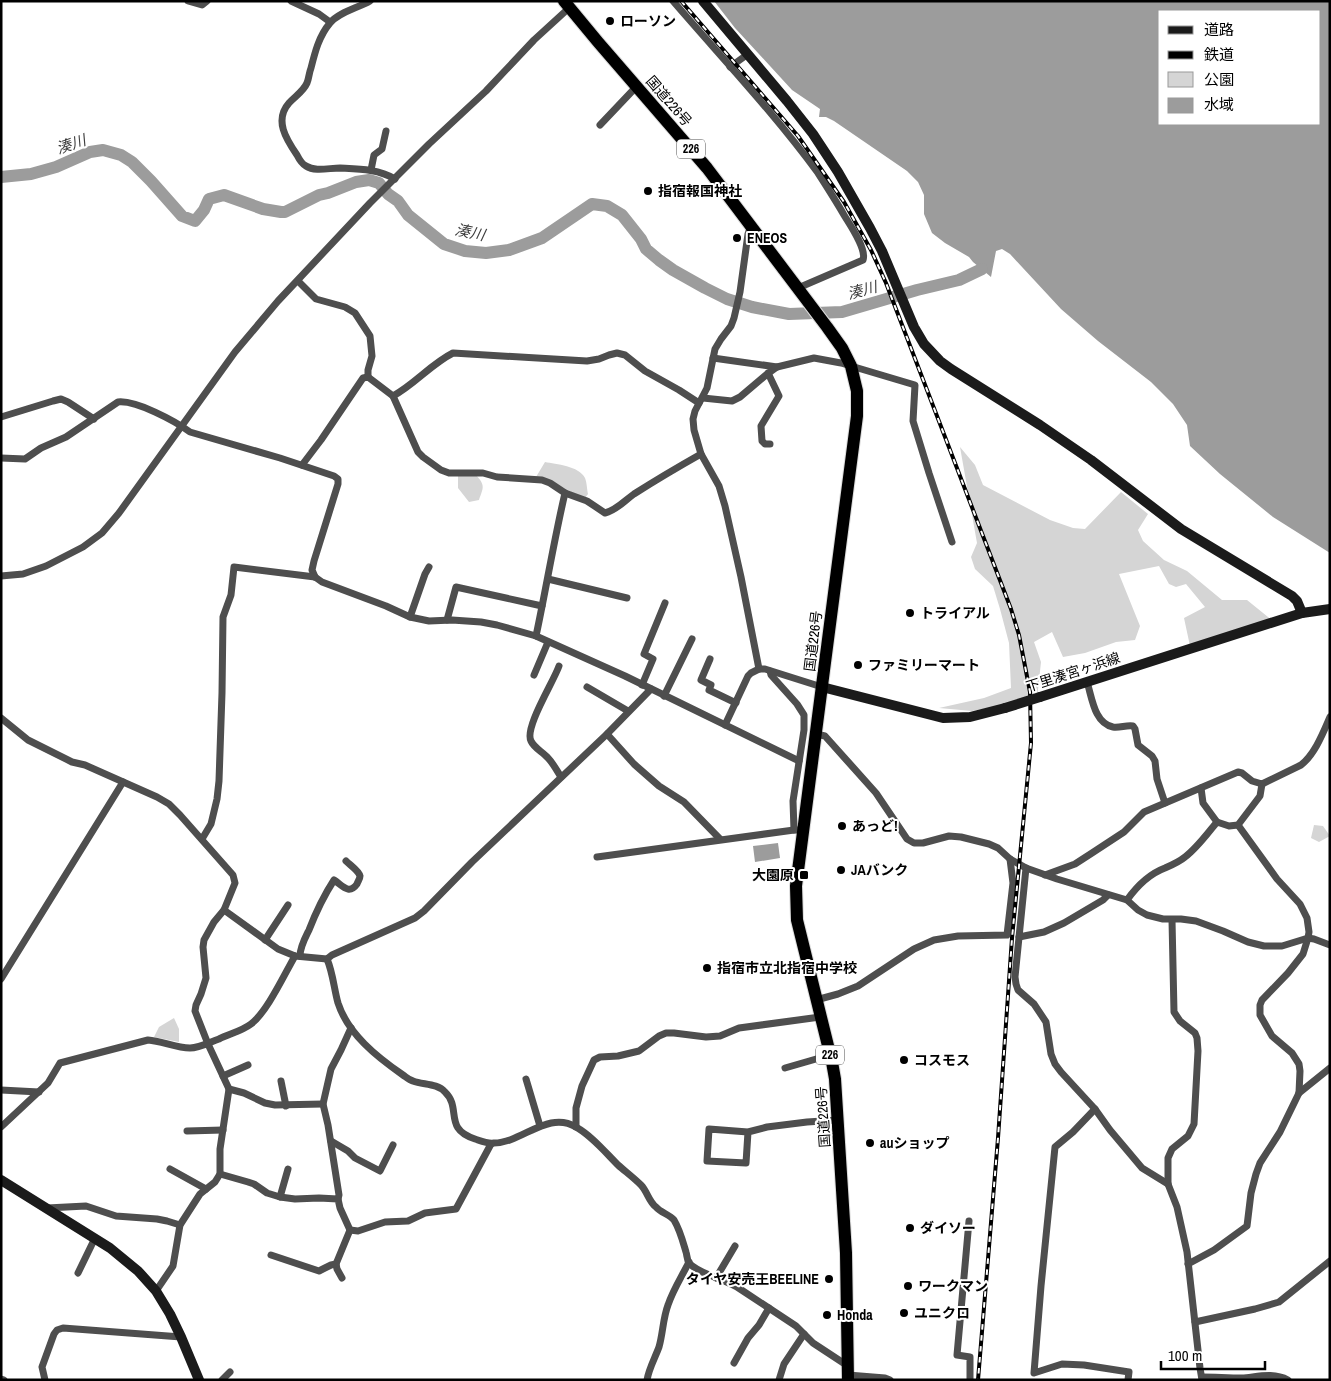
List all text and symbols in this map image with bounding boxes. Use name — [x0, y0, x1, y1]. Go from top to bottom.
legend — [1158, 10, 1321, 125]
place label: ローソン — [620, 12, 676, 30]
marker: ローソン — [604, 15, 616, 27]
text: 道路 — [1204, 19, 1234, 40]
text: 鉄道 — [1204, 44, 1234, 65]
text: 公園 — [1204, 69, 1234, 90]
street label: 国道226号 — [642, 72, 696, 130]
text: 水域 — [1204, 94, 1234, 115]
water label: 湊川 — [53, 129, 90, 159]
road number: 226 — [677, 140, 705, 158]
place label: 指宿報国神社 — [658, 182, 742, 200]
marker: 指宿報国神社 — [642, 185, 654, 197]
water label: 湊川 — [453, 219, 489, 246]
place label: ENEOS — [747, 229, 788, 247]
marker: ENEOS — [731, 232, 743, 244]
water label: 湊川 — [845, 275, 881, 304]
place label: トライアル — [920, 604, 990, 622]
marker: トライアル — [904, 607, 916, 619]
street label: 国道226号 — [800, 610, 826, 672]
street label: 下里湊宮ヶ浜線 — [1024, 648, 1122, 696]
place label: ファミリーマート — [868, 656, 980, 674]
marker: ファミリーマート — [852, 659, 864, 671]
place label: あっど! — [852, 817, 898, 835]
marker: あっど! — [836, 820, 848, 832]
place label: JAバンク — [851, 861, 908, 879]
marker: JAバンク — [835, 864, 847, 876]
place label: 大園原 — [752, 866, 794, 884]
marker: 大園原 — [798, 869, 810, 881]
place label: 指宿市立北指宿中学校 — [717, 959, 857, 977]
marker: 指宿市立北指宿中学校 — [701, 962, 713, 974]
road number: 226 — [816, 1046, 844, 1064]
place label: コスモス — [914, 1051, 970, 1069]
marker: コスモス — [898, 1054, 910, 1066]
street label: 国道226号 — [812, 1086, 834, 1148]
place label: auショップ — [880, 1134, 949, 1152]
marker: auショップ — [864, 1137, 876, 1149]
place label: ダイソー — [920, 1219, 976, 1237]
marker: ダイソー — [904, 1222, 916, 1234]
place label: タイヤ安売王BEELINE — [686, 1270, 819, 1288]
marker: タイヤ安売王BEELINE — [823, 1273, 835, 1285]
place label: ワークマン — [918, 1277, 988, 1295]
marker: ワークマン — [902, 1280, 914, 1292]
place label: ユニクロ — [914, 1304, 970, 1322]
place label: Honda — [837, 1306, 873, 1324]
marker: ユニクロ — [898, 1307, 910, 1319]
marker: Honda — [821, 1309, 833, 1321]
scale bar — [1161, 1338, 1265, 1370]
text: 100 m — [1168, 1345, 1202, 1366]

